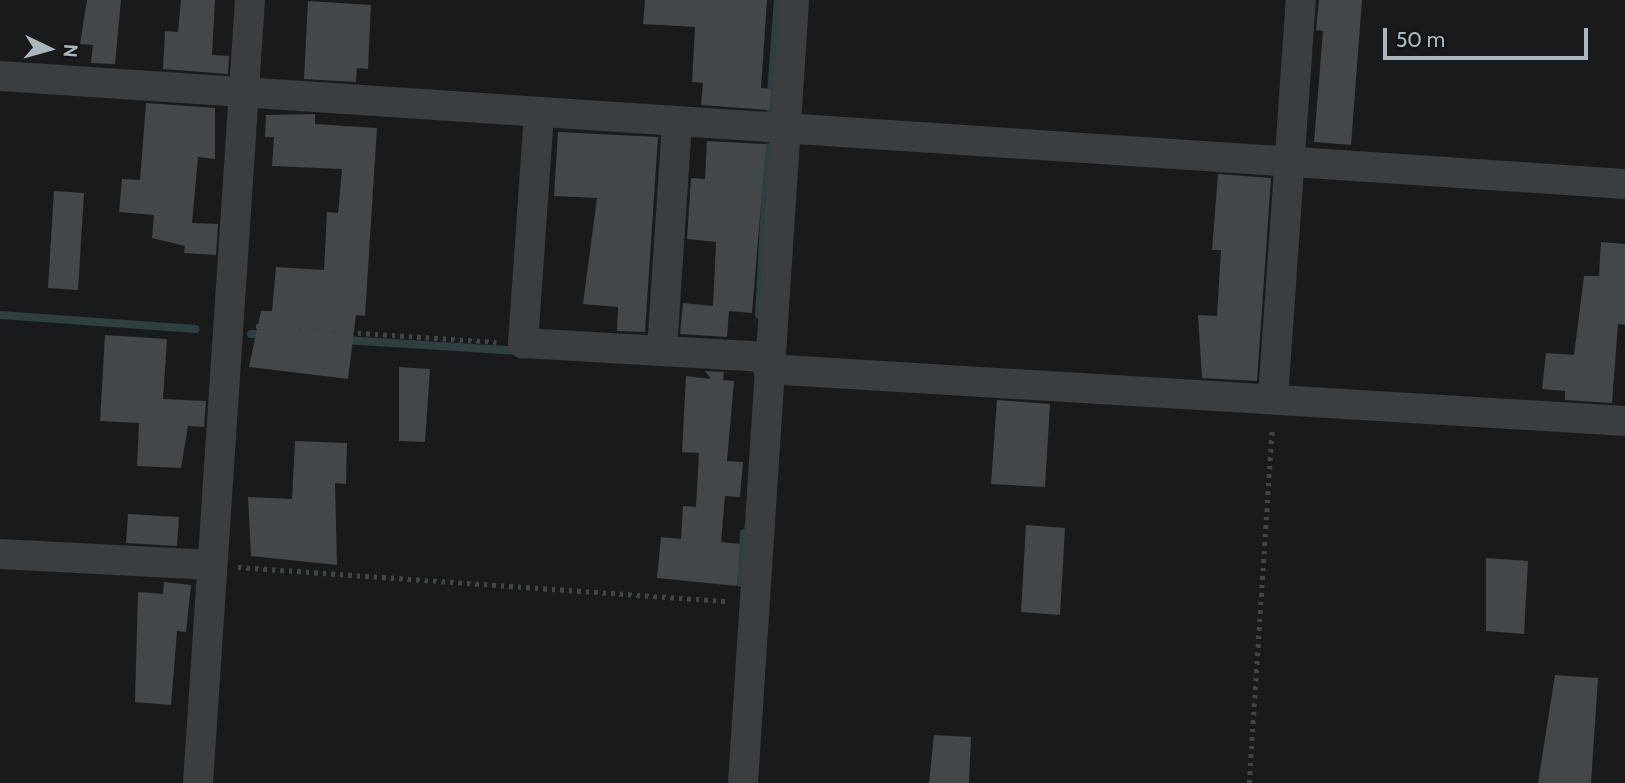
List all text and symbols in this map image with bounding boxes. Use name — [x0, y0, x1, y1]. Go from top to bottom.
north arrow — [14, 14, 84, 84]
scale bar — [1387, 14, 1592, 58]
text: 50 m — [1396, 27, 1445, 52]
text: N — [58, 43, 82, 59]

